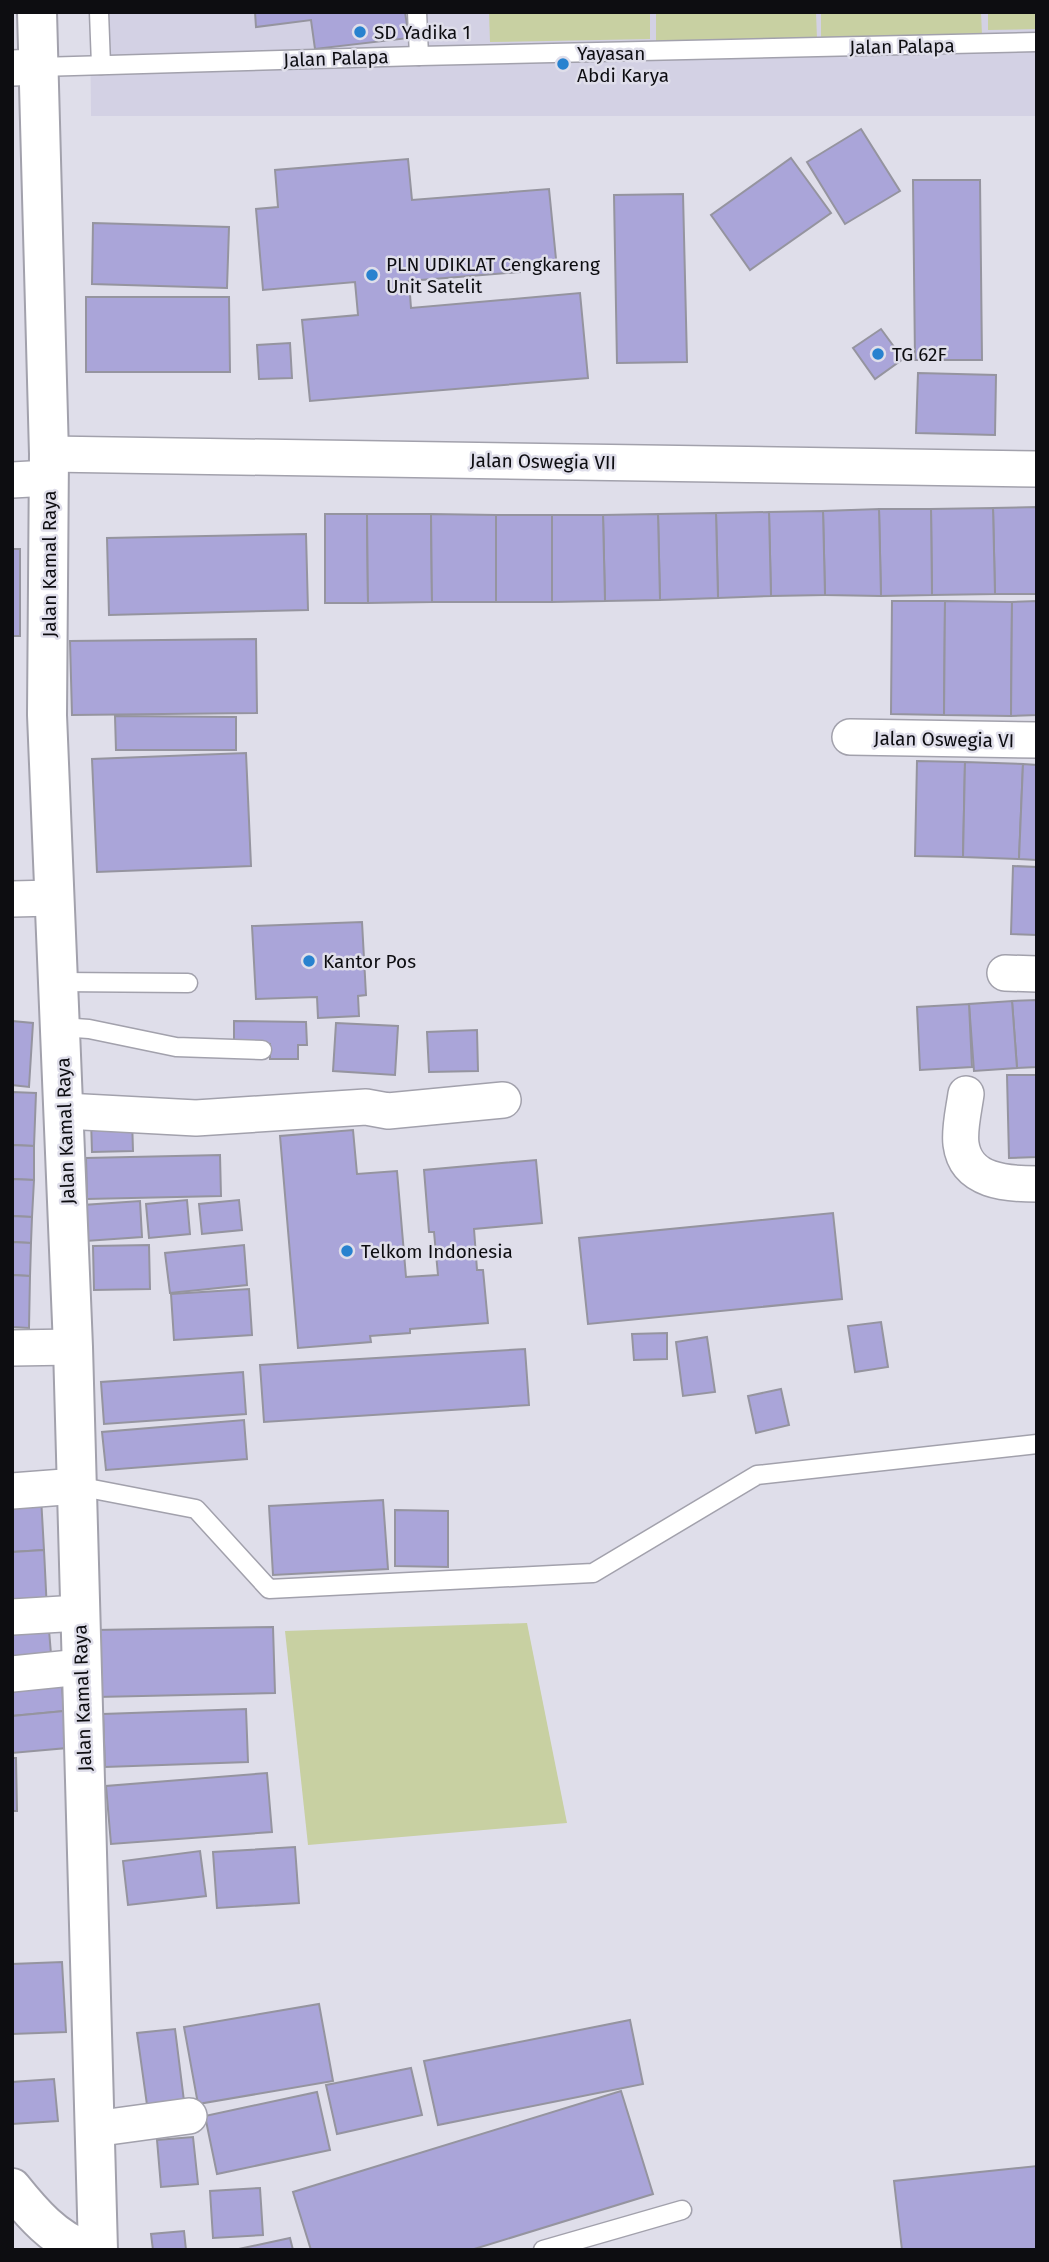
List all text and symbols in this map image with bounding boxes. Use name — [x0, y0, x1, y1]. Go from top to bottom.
place label: SD Yadika 1 — [374, 21, 471, 44]
marker: SD Yadika 1 — [352, 24, 368, 40]
street label: Jalan Palapa — [849, 34, 955, 59]
place label: Yayasan Abdi Karya — [577, 42, 669, 87]
street label: Jalan Palapa — [283, 45, 389, 72]
marker: Yayasan Abdi Karya — [555, 56, 571, 72]
place label: PLN UDIKLAT Cengkareng Unit Satelit — [386, 253, 600, 298]
marker: PLN UDIKLAT Cengkareng Unit Satelit — [364, 267, 380, 283]
place label: TG 62F — [892, 343, 947, 366]
marker: TG 62F — [870, 346, 886, 362]
street label: Jalan Oswegia VII — [470, 449, 616, 474]
street label: Jalan Kamal Raya — [38, 490, 61, 638]
street label: Jalan Oswegia VI — [874, 727, 1014, 752]
place label: Kantor Pos — [323, 950, 416, 973]
marker: Kantor Pos — [301, 953, 317, 969]
street label: Jalan Kamal Raya — [51, 1057, 80, 1205]
place label: Telkom Indonesia — [361, 1240, 513, 1263]
marker: Telkom Indonesia — [339, 1243, 355, 1259]
street label: Jalan Kamal Raya — [68, 1624, 97, 1772]

